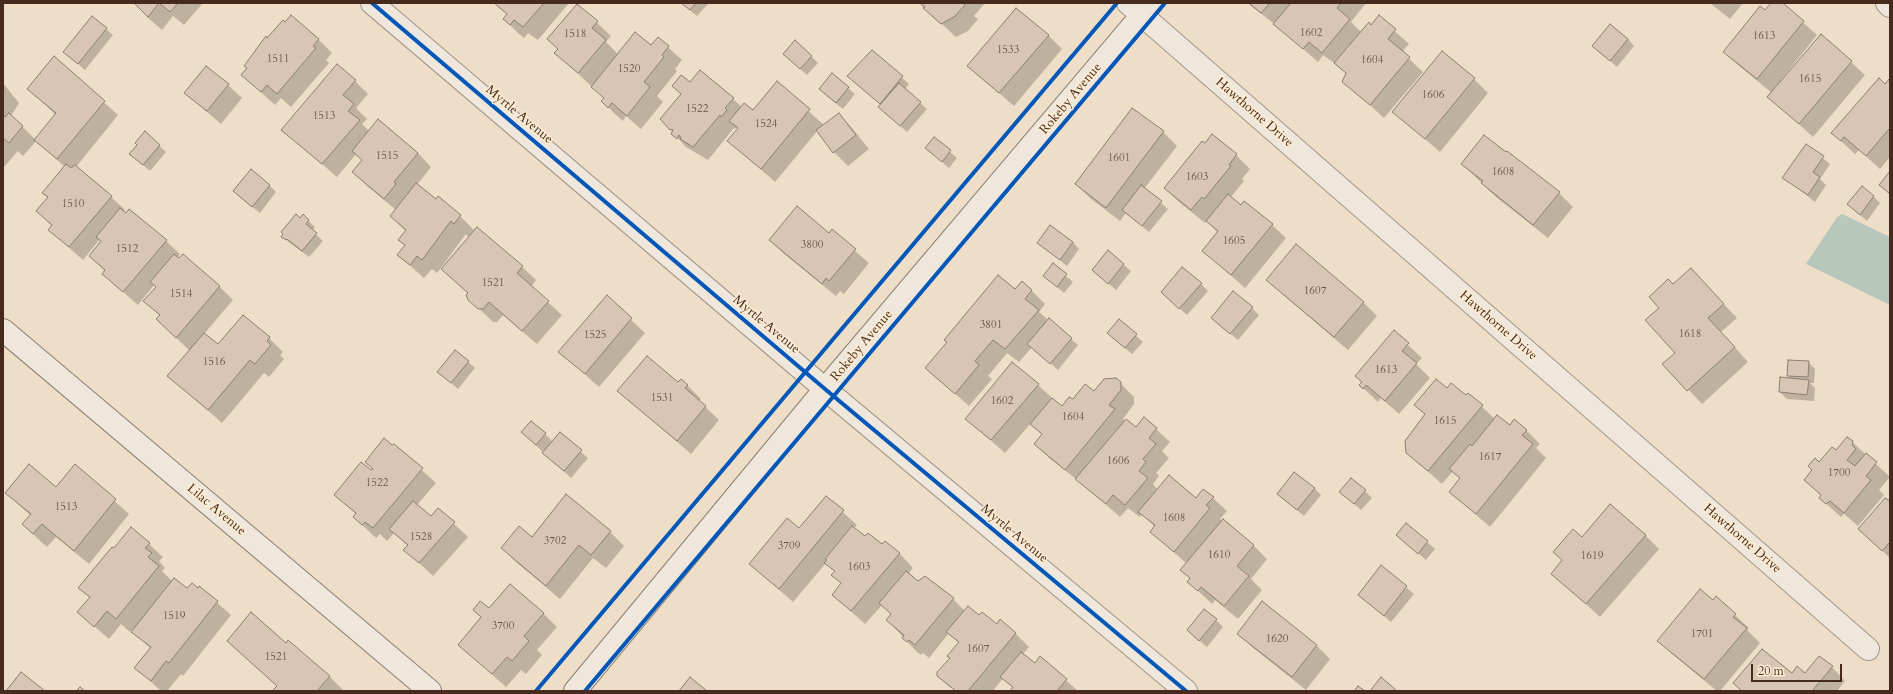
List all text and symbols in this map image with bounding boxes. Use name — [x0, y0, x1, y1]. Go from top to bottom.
house number: 1602 — [1300, 26, 1322, 40]
house number: 1518 — [564, 27, 586, 41]
house number: 1613 — [1753, 29, 1775, 43]
house number: 1533 — [997, 43, 1019, 57]
house number: 1511 — [267, 52, 289, 66]
house number: 1604 — [1361, 53, 1383, 67]
street label: Rokeby Avenue — [1037, 60, 1105, 138]
house number: 1520 — [618, 62, 640, 76]
house number: 1615 — [1799, 72, 1821, 86]
street label: Hawthorne Drive — [1212, 75, 1296, 151]
street label: Myrtle Avenue — [482, 82, 556, 148]
house number: 1606 — [1422, 88, 1444, 102]
house number: 1522 — [686, 102, 708, 116]
house number: 1513 — [313, 109, 335, 123]
house number: 1524 — [755, 117, 777, 131]
house number: 1515 — [376, 149, 398, 163]
house number: 1601 — [1108, 151, 1130, 165]
house number: 1608 — [1492, 165, 1514, 179]
house number: 1603 — [1186, 170, 1208, 184]
house number: 1510 — [62, 197, 84, 211]
house number: 1605 — [1223, 234, 1245, 248]
house number: 3800 — [801, 238, 823, 252]
house number: 1512 — [116, 242, 138, 256]
house number: 1521 — [482, 276, 504, 290]
house number: 1607 — [1304, 284, 1326, 298]
house number: 1514 — [170, 287, 192, 301]
street label: Hawthorne Drive — [1456, 288, 1540, 364]
street label: Myrtle Avenue — [729, 292, 803, 358]
street label: Rokeby Avenue — [828, 307, 896, 385]
house number: 3801 — [980, 318, 1002, 332]
house number: 1618 — [1679, 327, 1701, 341]
house number: 1525 — [584, 328, 606, 342]
house number: 1516 — [203, 355, 225, 369]
house number: 1613 — [1375, 363, 1397, 377]
house number: 1531 — [651, 391, 673, 405]
house number: 1602 — [991, 394, 1013, 408]
house number: 1604 — [1062, 410, 1084, 424]
house number: 1615 — [1434, 414, 1456, 428]
house number: 1617 — [1479, 450, 1501, 464]
house number: 1606 — [1107, 454, 1129, 468]
house number: 1700 — [1828, 466, 1850, 480]
house number: 1522 — [366, 476, 388, 490]
street label: Lilac Avenue — [183, 481, 249, 539]
house number: 1513 — [55, 500, 77, 514]
street label: Myrtle Avenue — [977, 501, 1051, 567]
street label: Hawthorne Drive — [1700, 501, 1784, 577]
house number: 1608 — [1163, 511, 1185, 525]
house number: 1528 — [410, 530, 432, 544]
house number: 3702 — [544, 534, 566, 548]
house number: 3709 — [778, 539, 800, 553]
house number: 1610 — [1208, 548, 1230, 562]
house number: 1619 — [1581, 549, 1603, 563]
house number: 1603 — [848, 560, 870, 574]
house number: 1519 — [163, 609, 185, 623]
house number: 3700 — [492, 619, 514, 633]
house number: 1701 — [1691, 627, 1713, 641]
house number: 1620 — [1266, 632, 1288, 646]
house number: 1607 — [967, 642, 989, 656]
house number: 1521 — [265, 650, 287, 664]
scale bar — [1753, 656, 1844, 682]
text: 20 m — [1758, 663, 1784, 679]

